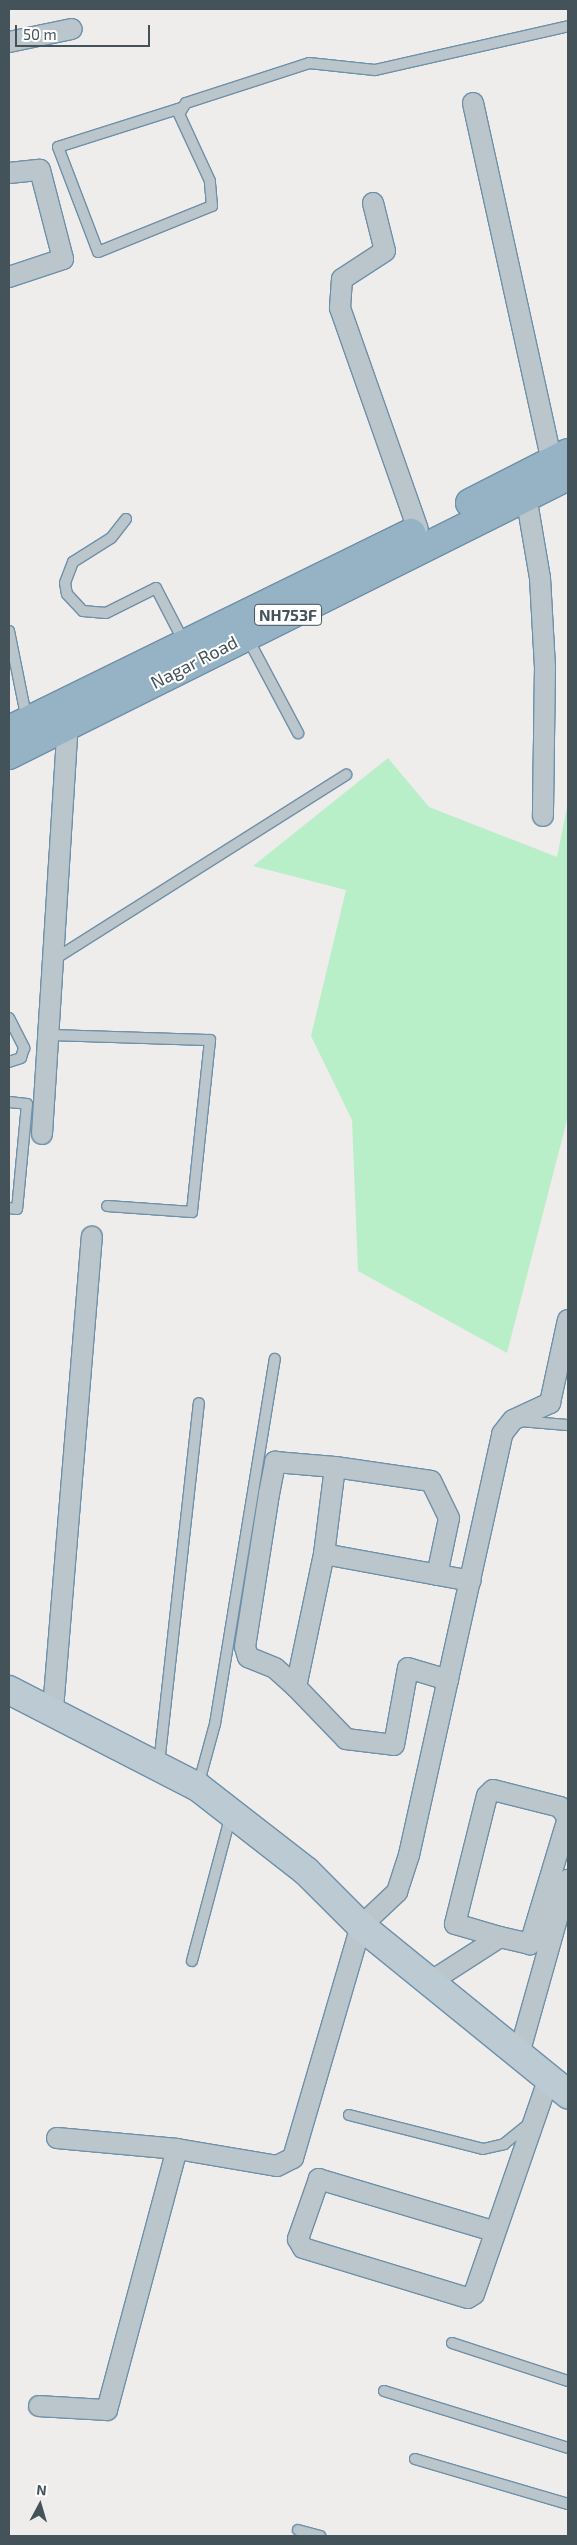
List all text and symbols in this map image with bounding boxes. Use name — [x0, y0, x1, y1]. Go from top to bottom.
scale bar — [18, 15, 152, 47]
text: 50 m — [23, 25, 57, 43]
road number: NH753F — [253, 602, 323, 628]
street label: Nagar Road — [147, 631, 241, 693]
north arrow — [15, 2480, 65, 2530]
text: N — [36, 2481, 48, 2499]

